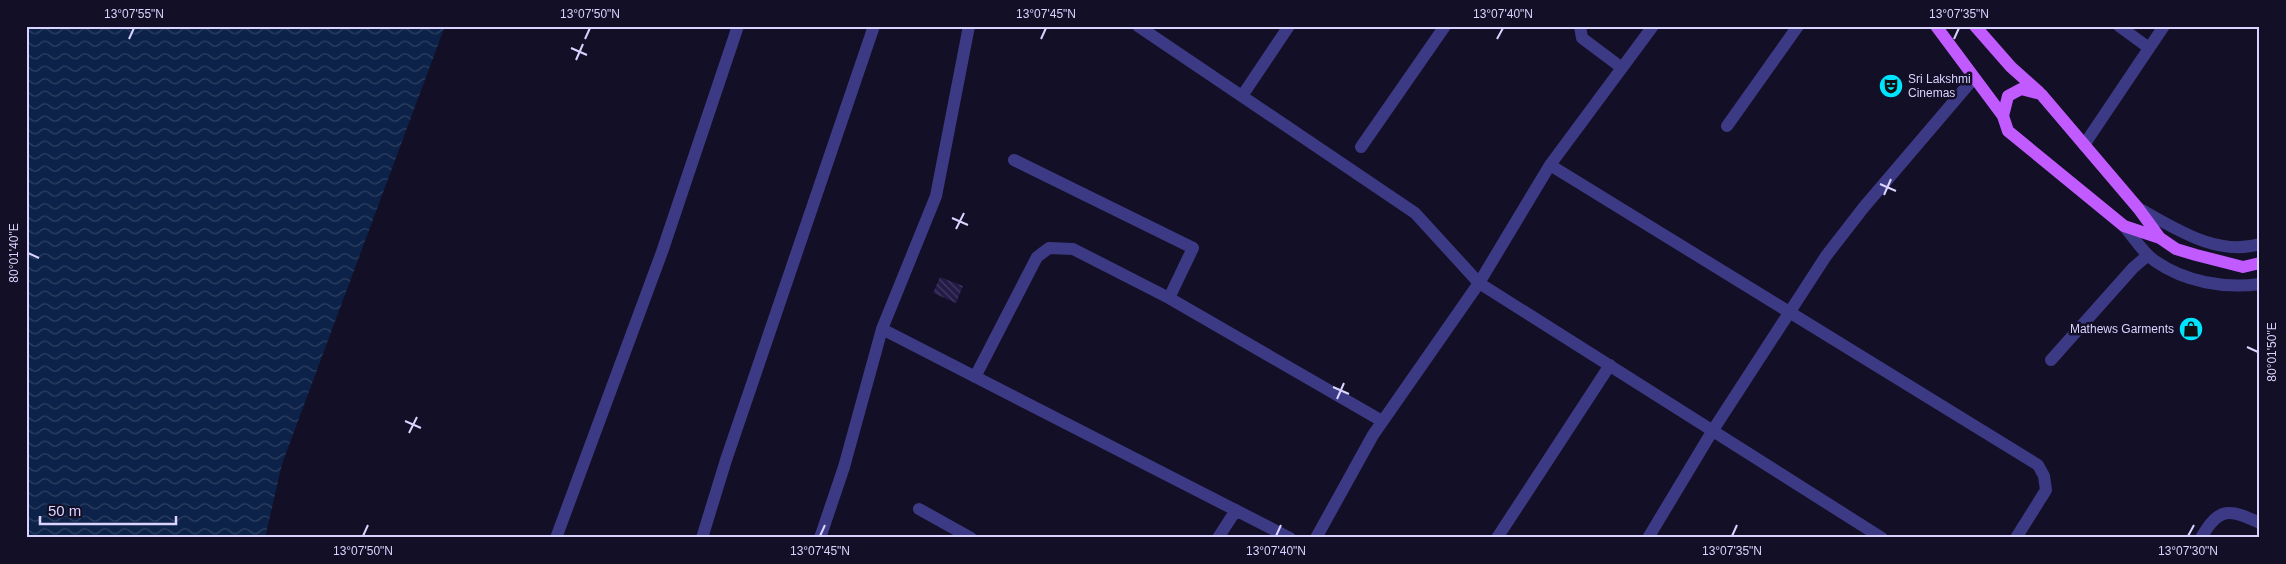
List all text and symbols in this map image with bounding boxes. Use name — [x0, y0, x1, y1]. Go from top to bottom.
text: 13°07'55"N — [104, 7, 164, 21]
text: 13°07'50"N — [560, 7, 620, 21]
text: 13°07'45"N — [1016, 7, 1076, 21]
text: 13°07'40"N — [1473, 7, 1533, 21]
text: 13°07'35"N — [1929, 7, 1989, 21]
place label: Sri Lakshmi Cinemas — [1908, 72, 1971, 100]
theatre icon: Sri Lakshmi Cinemas — [1878, 73, 1904, 99]
text: 80°01'40"E — [7, 223, 21, 283]
shop icon: Mathews Garments — [2178, 316, 2204, 342]
place label: Mathews Garments — [2070, 322, 2174, 336]
text: 80°01'50"E — [2265, 322, 2279, 382]
scale bar — [40, 494, 176, 526]
text: 50 m — [48, 502, 81, 519]
text: 13°07'50"N — [333, 544, 393, 558]
text: 13°07'45"N — [790, 544, 850, 558]
text: 13°07'40"N — [1246, 544, 1306, 558]
text: 13°07'35"N — [1702, 544, 1762, 558]
text: 13°07'30"N — [2158, 544, 2218, 558]

